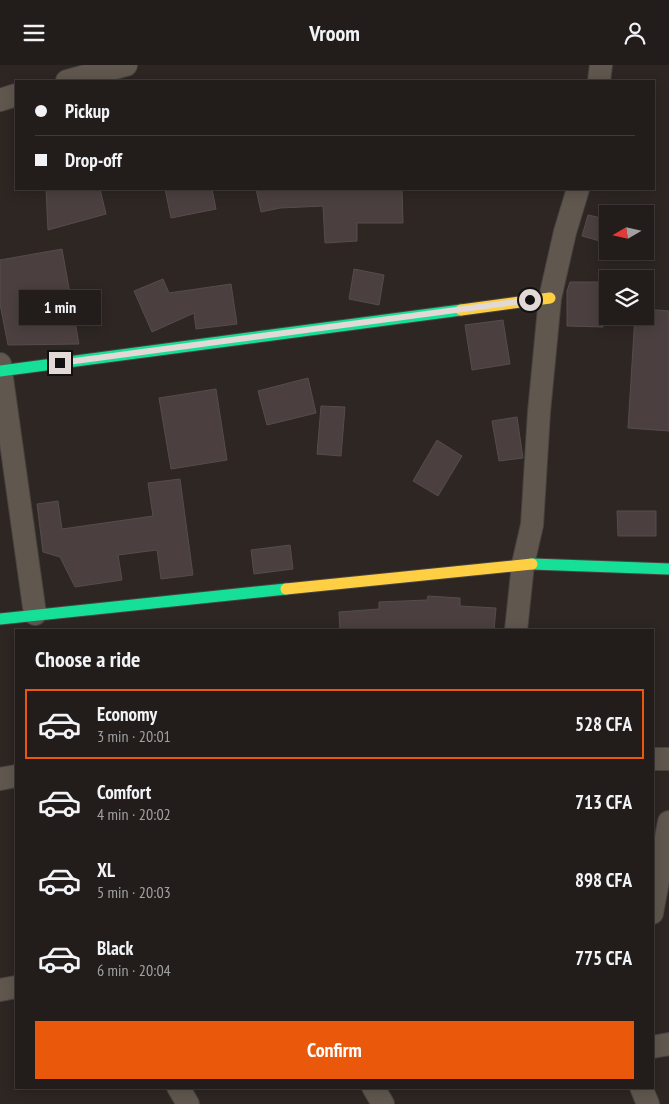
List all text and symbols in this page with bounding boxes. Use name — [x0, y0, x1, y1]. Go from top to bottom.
icon: menu — [20, 19, 48, 47]
text: Vroom — [309, 19, 360, 47]
icon: person — [621, 19, 649, 47]
text: Pickup — [65, 99, 110, 123]
text: Drop-off — [65, 148, 122, 172]
north arrow — [599, 205, 654, 260]
map controls — [599, 205, 654, 325]
button: layers — [599, 270, 654, 325]
route start — [519, 289, 541, 311]
callout: 1 min — [19, 291, 101, 325]
text: 1 min — [44, 297, 76, 317]
route end — [49, 352, 71, 374]
text: Choose a ride — [35, 645, 140, 673]
icon: car — [37, 702, 82, 747]
text: Economy — [97, 702, 157, 726]
text: 528 CFA — [575, 712, 632, 736]
text: 3 min · 20:01 — [97, 726, 171, 746]
icon: car — [37, 780, 82, 825]
text: Comfort — [97, 780, 151, 804]
text: 713 CFA — [575, 790, 632, 814]
text: 4 min · 20:02 — [97, 804, 171, 824]
icon: car — [37, 858, 82, 903]
text: XL — [97, 858, 115, 882]
text: 898 CFA — [575, 868, 632, 892]
text: 5 min · 20:03 — [97, 882, 171, 902]
icon: car — [37, 936, 82, 981]
text: Black — [97, 936, 133, 960]
text: 775 CFA — [575, 946, 632, 970]
text: 6 min · 20:04 — [97, 960, 171, 980]
button: Confirm — [35, 1021, 634, 1079]

